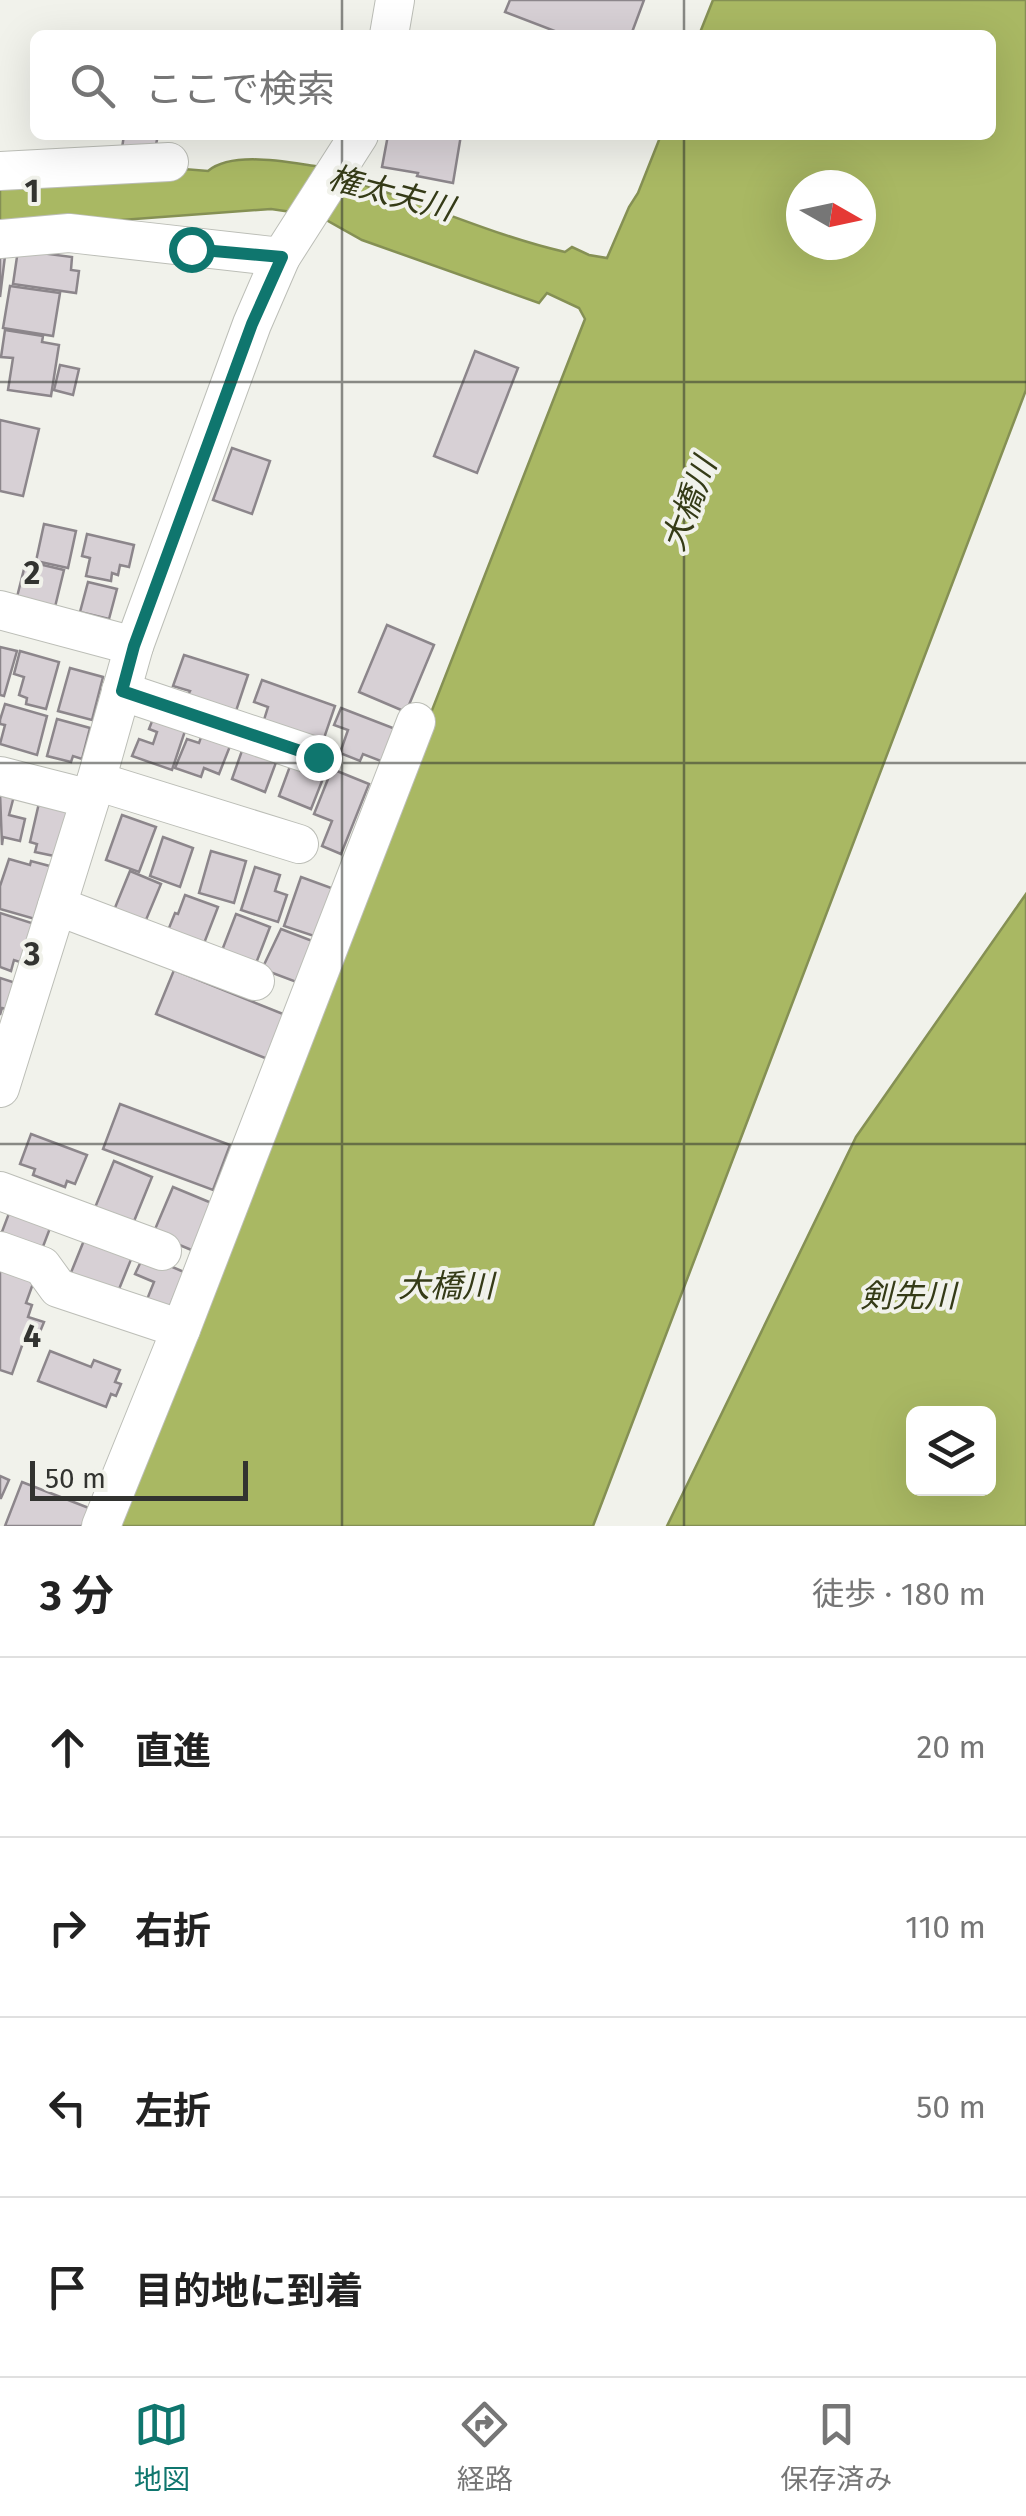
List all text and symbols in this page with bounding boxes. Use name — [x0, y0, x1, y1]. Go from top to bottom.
search box — [30, 30, 996, 140]
icon: search — [65, 58, 120, 113]
text: ここで検索 — [145, 66, 335, 112]
water label: 権太夫川 — [324, 158, 461, 229]
north arrow — [786, 170, 876, 260]
text: 1 — [25, 172, 39, 210]
route start — [169, 227, 215, 273]
water label: 大橋川 — [654, 450, 725, 556]
text: 2 — [24, 554, 40, 592]
route end — [296, 735, 342, 781]
text: 3 — [23, 935, 40, 973]
water label: 大橋川 — [398, 1267, 497, 1305]
water label: 剣先川 — [860, 1277, 959, 1315]
text: 4 — [23, 1317, 41, 1355]
map controls — [906, 1406, 996, 1496]
button: layers — [906, 1406, 996, 1496]
scale bar — [30, 1456, 248, 1500]
text: 50 m — [45, 1462, 106, 1495]
text: 3 分 — [40, 1571, 114, 1621]
text: 徒歩 · 180 m — [812, 1575, 986, 1613]
icon: ahead — [40, 1720, 95, 1775]
text: 直進 — [135, 1728, 211, 1774]
text: 20 m — [916, 1728, 986, 1766]
icon: right — [40, 1900, 95, 1955]
text: 右折 — [135, 1908, 211, 1954]
text: 110 m — [905, 1908, 986, 1946]
icon: left — [40, 2080, 95, 2135]
text: 左折 — [135, 2088, 211, 2134]
text: 50 m — [916, 2088, 986, 2126]
icon: arrive — [40, 2260, 95, 2315]
text: 目的地に到着 — [135, 2268, 363, 2314]
tab: 地図 — [134, 2397, 190, 2497]
tab: 経路 — [457, 2397, 513, 2497]
tab: 保存済み — [780, 2397, 892, 2497]

